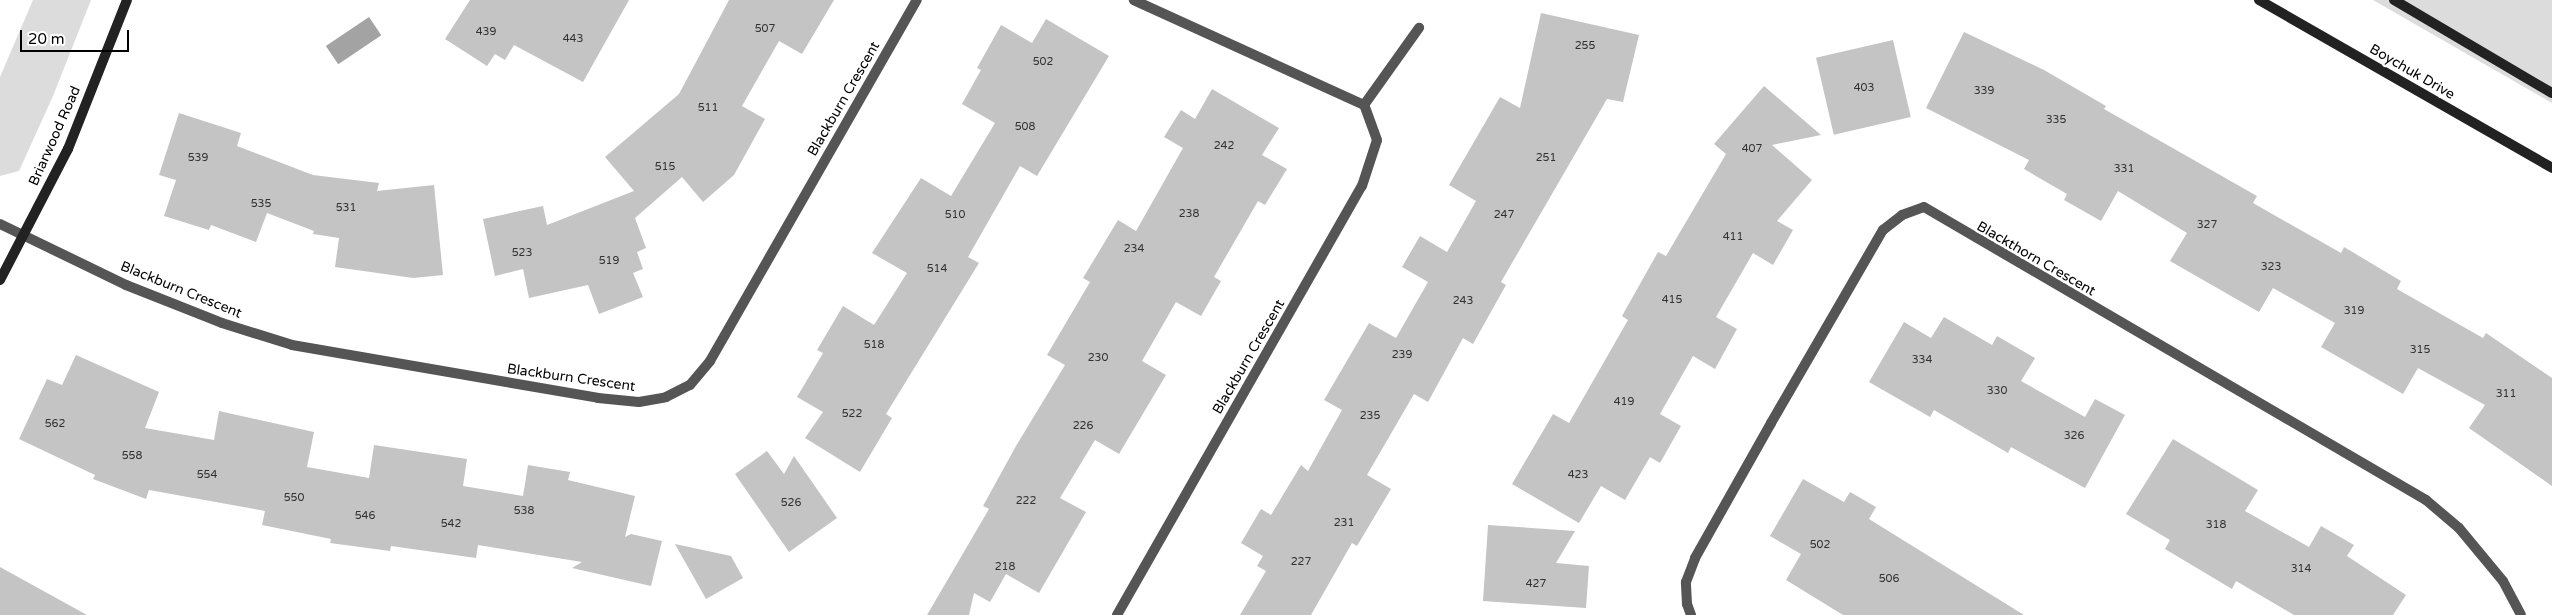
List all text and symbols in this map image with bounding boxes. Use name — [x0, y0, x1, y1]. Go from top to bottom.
scale bar — [22, 20, 131, 52]
house number: 507 — [755, 22, 775, 36]
house number: 439 — [476, 25, 496, 39]
text: 20 m — [28, 30, 65, 48]
house number: 443 — [563, 32, 583, 46]
street label: Blackburn Crescent — [804, 39, 884, 159]
house number: 255 — [1575, 39, 1595, 53]
street label: Boychuk Drive — [2366, 41, 2458, 103]
house number: 502 — [1033, 55, 1053, 69]
house number: 403 — [1854, 81, 1874, 95]
street label: Briarwood Road — [25, 84, 85, 188]
house number: 339 — [1974, 84, 1994, 98]
house number: 511 — [698, 101, 718, 115]
house number: 335 — [2046, 113, 2066, 127]
house number: 508 — [1015, 120, 1035, 134]
house number: 242 — [1214, 139, 1234, 153]
house number: 407 — [1742, 142, 1762, 156]
house number: 539 — [188, 151, 208, 165]
house number: 251 — [1536, 151, 1556, 165]
house number: 515 — [655, 160, 675, 174]
house number: 331 — [2114, 162, 2134, 176]
house number: 535 — [251, 197, 271, 211]
house number: 531 — [336, 201, 356, 215]
house number: 238 — [1179, 207, 1199, 221]
house number: 510 — [945, 208, 965, 222]
house number: 247 — [1494, 208, 1514, 222]
street label: Blackthorn Crescent — [1974, 218, 2098, 300]
house number: 327 — [2197, 218, 2217, 232]
house number: 411 — [1723, 230, 1743, 244]
house number: 234 — [1124, 242, 1144, 256]
house number: 523 — [512, 246, 532, 260]
house number: 519 — [599, 254, 619, 268]
street label: Blackburn Crescent — [118, 258, 244, 322]
house number: 323 — [2261, 260, 2281, 274]
house number: 514 — [927, 262, 947, 276]
house number: 415 — [1662, 293, 1682, 307]
house number: 243 — [1453, 294, 1473, 308]
street label: Blackburn Crescent — [1209, 297, 1289, 417]
house number: 319 — [2344, 304, 2364, 318]
house number: 518 — [864, 338, 884, 352]
house number: 315 — [2410, 343, 2430, 357]
house number: 239 — [1392, 348, 1412, 362]
house number: 230 — [1088, 351, 1108, 365]
house number: 334 — [1912, 353, 1932, 367]
street label: Blackburn Crescent — [506, 361, 636, 395]
house number: 330 — [1987, 384, 2007, 398]
house number: 311 — [2496, 387, 2516, 401]
house number: 419 — [1614, 395, 1634, 409]
house number: 522 — [842, 407, 862, 421]
house number: 235 — [1360, 409, 1380, 423]
house number: 562 — [45, 417, 65, 431]
house number: 226 — [1073, 419, 1093, 433]
house number: 326 — [2064, 429, 2084, 443]
house number: 558 — [122, 449, 142, 463]
house number: 554 — [197, 468, 217, 482]
house number: 423 — [1568, 468, 1588, 482]
house number: 550 — [284, 491, 304, 505]
house number: 222 — [1016, 494, 1036, 508]
house number: 526 — [781, 496, 801, 510]
house number: 538 — [514, 504, 534, 518]
house number: 546 — [355, 509, 375, 523]
house number: 231 — [1334, 516, 1354, 530]
house number: 542 — [441, 517, 461, 531]
house number: 318 — [2206, 518, 2226, 532]
house number: 502 — [1810, 538, 1830, 552]
house number: 227 — [1291, 555, 1311, 569]
house number: 218 — [995, 560, 1015, 574]
house number: 314 — [2291, 562, 2311, 576]
house number: 506 — [1879, 572, 1899, 586]
house number: 427 — [1526, 577, 1546, 591]

